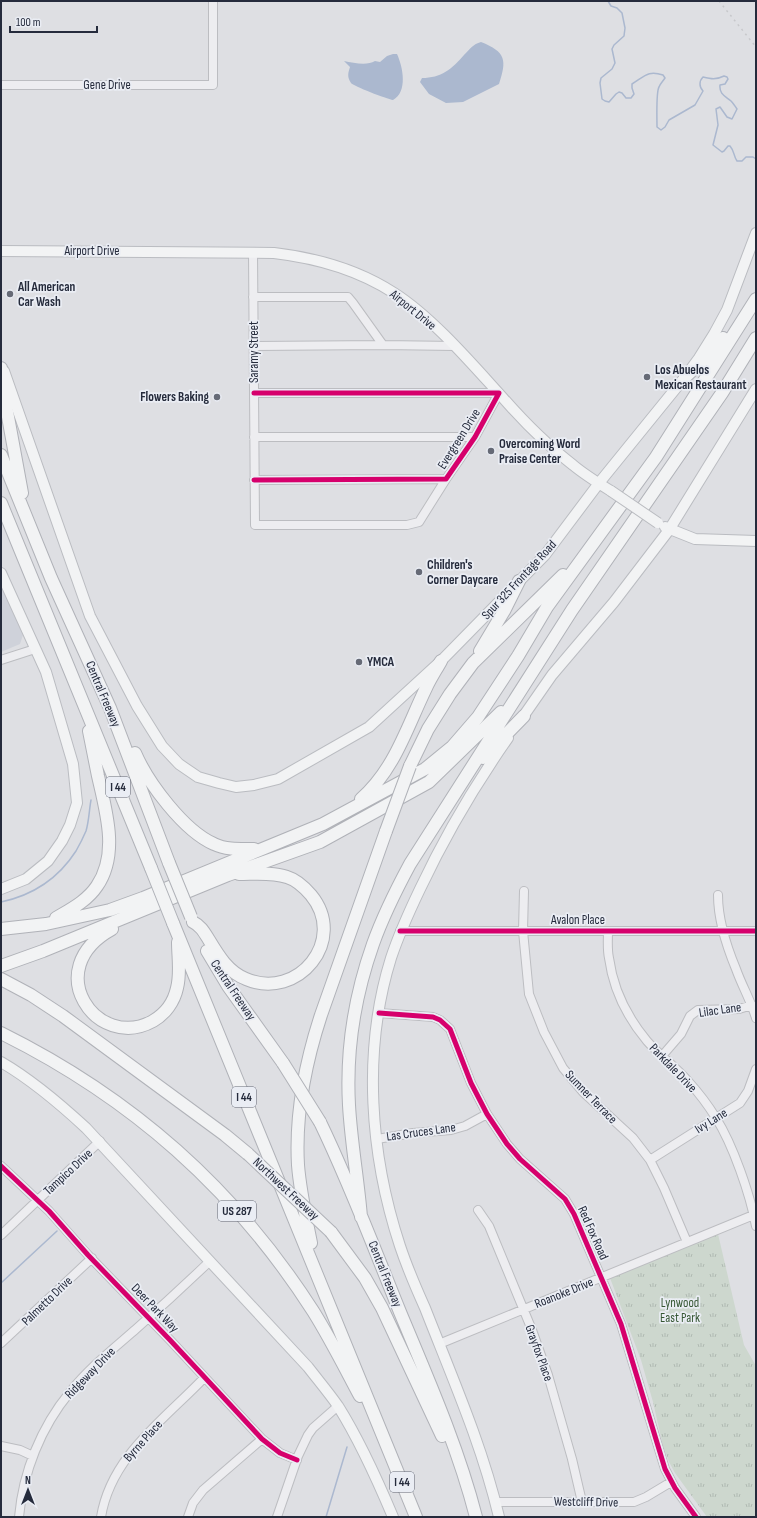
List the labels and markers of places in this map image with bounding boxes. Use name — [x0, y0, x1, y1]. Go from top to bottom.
place label: All American Car Wash — [17, 279, 75, 310]
marker: All American Car Wash — [5, 289, 15, 299]
place label: Los Abuelos Mexican Restaurant — [655, 362, 747, 393]
marker: Los Abuelos Mexican Restaurant — [642, 372, 652, 382]
place label: Flowers Baking — [140, 389, 210, 405]
marker: Flowers Baking — [212, 392, 222, 402]
place label: Overcoming Word Praise Center — [499, 436, 581, 467]
marker: Overcoming Word Praise Center — [486, 446, 496, 456]
place label: Children's Corner Daycare — [427, 557, 498, 588]
marker: Children's Corner Daycare — [414, 567, 424, 577]
place label: YMCA — [367, 654, 395, 670]
marker: YMCA — [354, 657, 364, 667]

